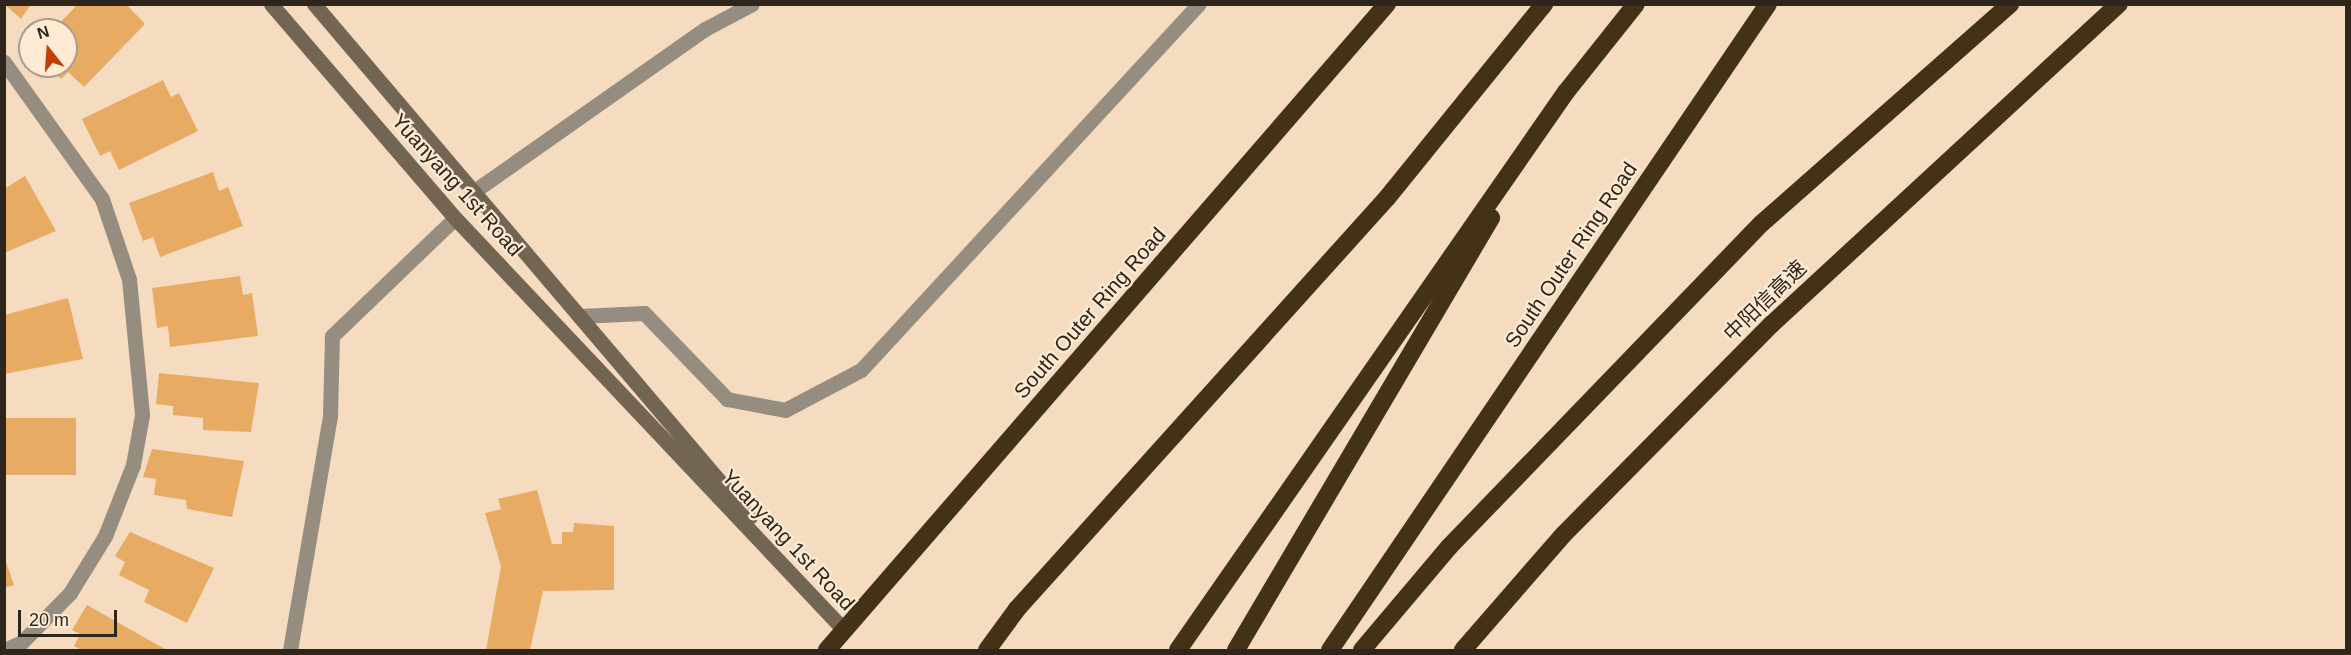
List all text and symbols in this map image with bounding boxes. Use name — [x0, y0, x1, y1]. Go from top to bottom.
north arrow — [18, 18, 78, 78]
text: N — [35, 22, 51, 42]
street label: Yuanyang 1st Road — [386, 108, 528, 262]
street label: South Outer Ring Road — [1500, 157, 1642, 353]
street label: South Outer Ring Road — [1009, 222, 1171, 404]
street label: 中阳信高速 — [1718, 255, 1812, 347]
street label: Yuanyang 1st Road — [716, 464, 860, 616]
scale bar — [21, 598, 120, 636]
text: 20 m — [29, 610, 69, 630]

